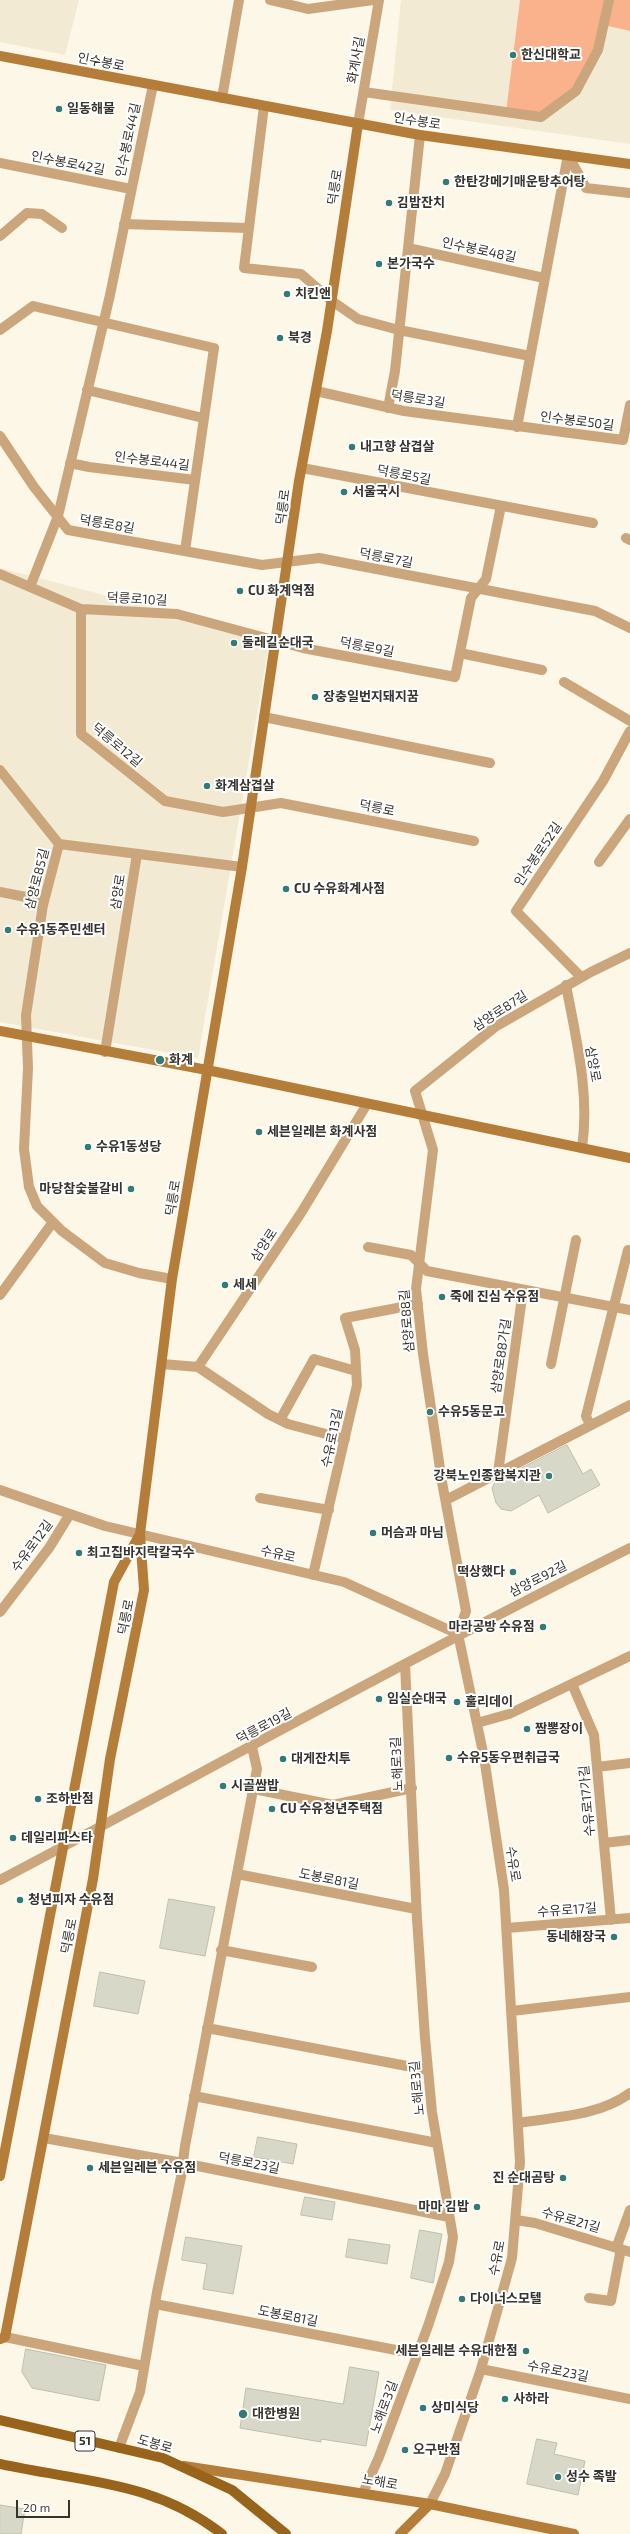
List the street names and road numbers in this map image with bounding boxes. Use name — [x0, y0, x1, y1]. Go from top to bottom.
street label: 화계사길 — [344, 35, 368, 85]
street label: 인수봉로 — [76, 50, 126, 74]
street label: 인수봉로44길 — [112, 101, 144, 179]
street label: 인수봉로 — [392, 110, 442, 132]
street label: 인수봉로42길 — [30, 148, 106, 178]
street label: 덕릉로 — [324, 168, 346, 206]
street label: 인수봉로48길 — [440, 235, 518, 265]
street label: 덕릉로3길 — [390, 387, 446, 411]
street label: 인수봉로50길 — [539, 409, 615, 433]
street label: 인수봉로44길 — [113, 449, 191, 473]
street label: 덕릉로5길 — [376, 462, 432, 488]
street label: 덕릉로 — [273, 488, 293, 526]
street label: 덕릉로8길 — [78, 511, 136, 537]
street label: 덕릉로7길 — [358, 545, 414, 571]
street label: 덕릉로10길 — [106, 590, 168, 608]
street label: 덕릉로9길 — [338, 634, 396, 660]
street label: 덕릉로12길 — [89, 720, 145, 770]
street label: 덕릉로 — [358, 797, 396, 819]
street label: 인수봉로52길 — [511, 819, 565, 889]
street label: 삼양로85길 — [22, 847, 52, 911]
street label: 삼양로 — [107, 873, 129, 911]
street label: 삼양로87길 — [470, 987, 530, 1035]
street label: 삼양로 — [582, 1045, 604, 1083]
street label: 덕릉로 — [162, 1179, 184, 1217]
street label: 삼양로 — [248, 1226, 280, 1264]
street label: 삼양로88길 — [396, 1289, 418, 1353]
street label: 삼양로88가길 — [488, 1317, 514, 1395]
street label: 수유로13길 — [318, 1407, 346, 1469]
street label: 수유로12길 — [8, 1517, 56, 1575]
street label: 수유로 — [259, 1542, 297, 1566]
street label: 삼양로92길 — [507, 1558, 569, 1600]
street label: 덕릉로 — [115, 1598, 137, 1636]
street label: 덕릉로19길 — [234, 1705, 294, 1747]
street label: 노해로3길 — [388, 1736, 406, 1792]
street label: 수유로17가길 — [576, 1765, 598, 1837]
street label: 수유로 — [502, 1845, 524, 1883]
street label: 도봉로81길 — [298, 1866, 360, 1892]
street label: 수유로17길 — [537, 1900, 597, 1920]
street label: 덕릉로 — [58, 1917, 80, 1955]
street label: 노해로3길 — [406, 2060, 428, 2116]
street label: 덕릉로23길 — [217, 2149, 281, 2177]
street label: 수유로21길 — [540, 2204, 602, 2236]
street label: 수유로 — [486, 2239, 508, 2277]
street label: 도봉로81길 — [257, 2303, 319, 2329]
street label: 수유로23길 — [526, 2357, 590, 2385]
street label: 노해로3길 — [367, 2378, 401, 2436]
road number: 51 — [75, 2431, 95, 2451]
street label: 도봉로 — [136, 2432, 174, 2456]
street label: 노해로 — [361, 2471, 399, 2493]

